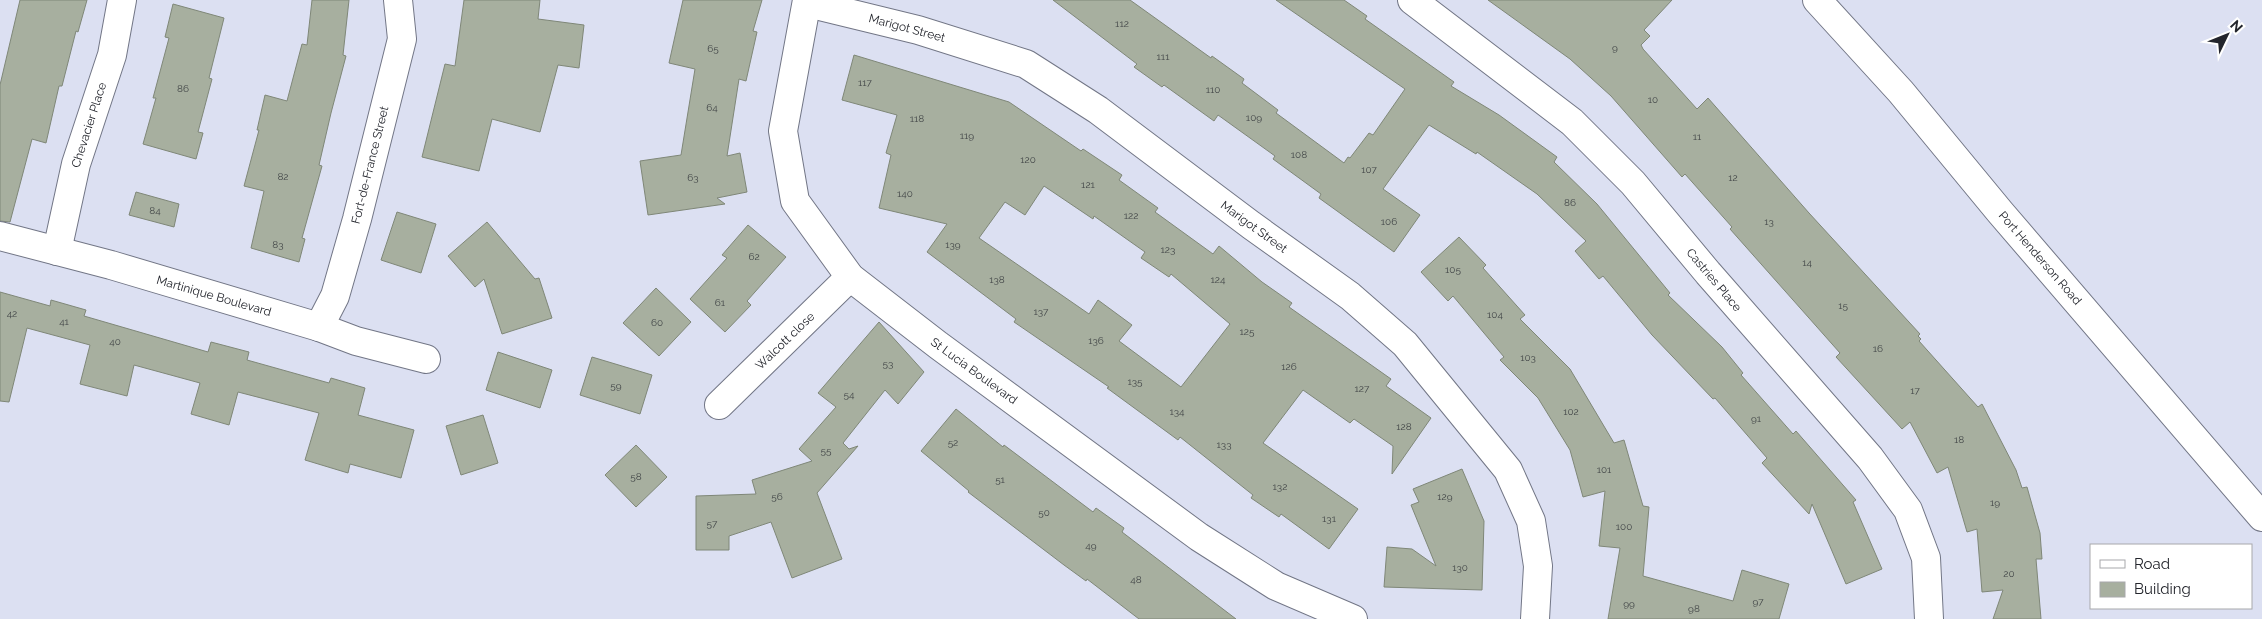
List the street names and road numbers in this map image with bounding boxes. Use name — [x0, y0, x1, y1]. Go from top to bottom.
street label: Marigot Street — [867, 11, 947, 45]
street label: Chevacier Place — [69, 81, 109, 169]
street label: Fort-de-France Street — [349, 105, 391, 225]
street label: Marigot Street — [1218, 198, 1290, 256]
street label: Port Henderson Road — [1996, 208, 2084, 308]
street label: Castries Place — [1684, 246, 1744, 314]
street label: Martinique Boulevard — [155, 273, 273, 319]
street label: Walcott close — [753, 309, 817, 373]
street label: St Lucia Boulevard — [928, 335, 1020, 407]

